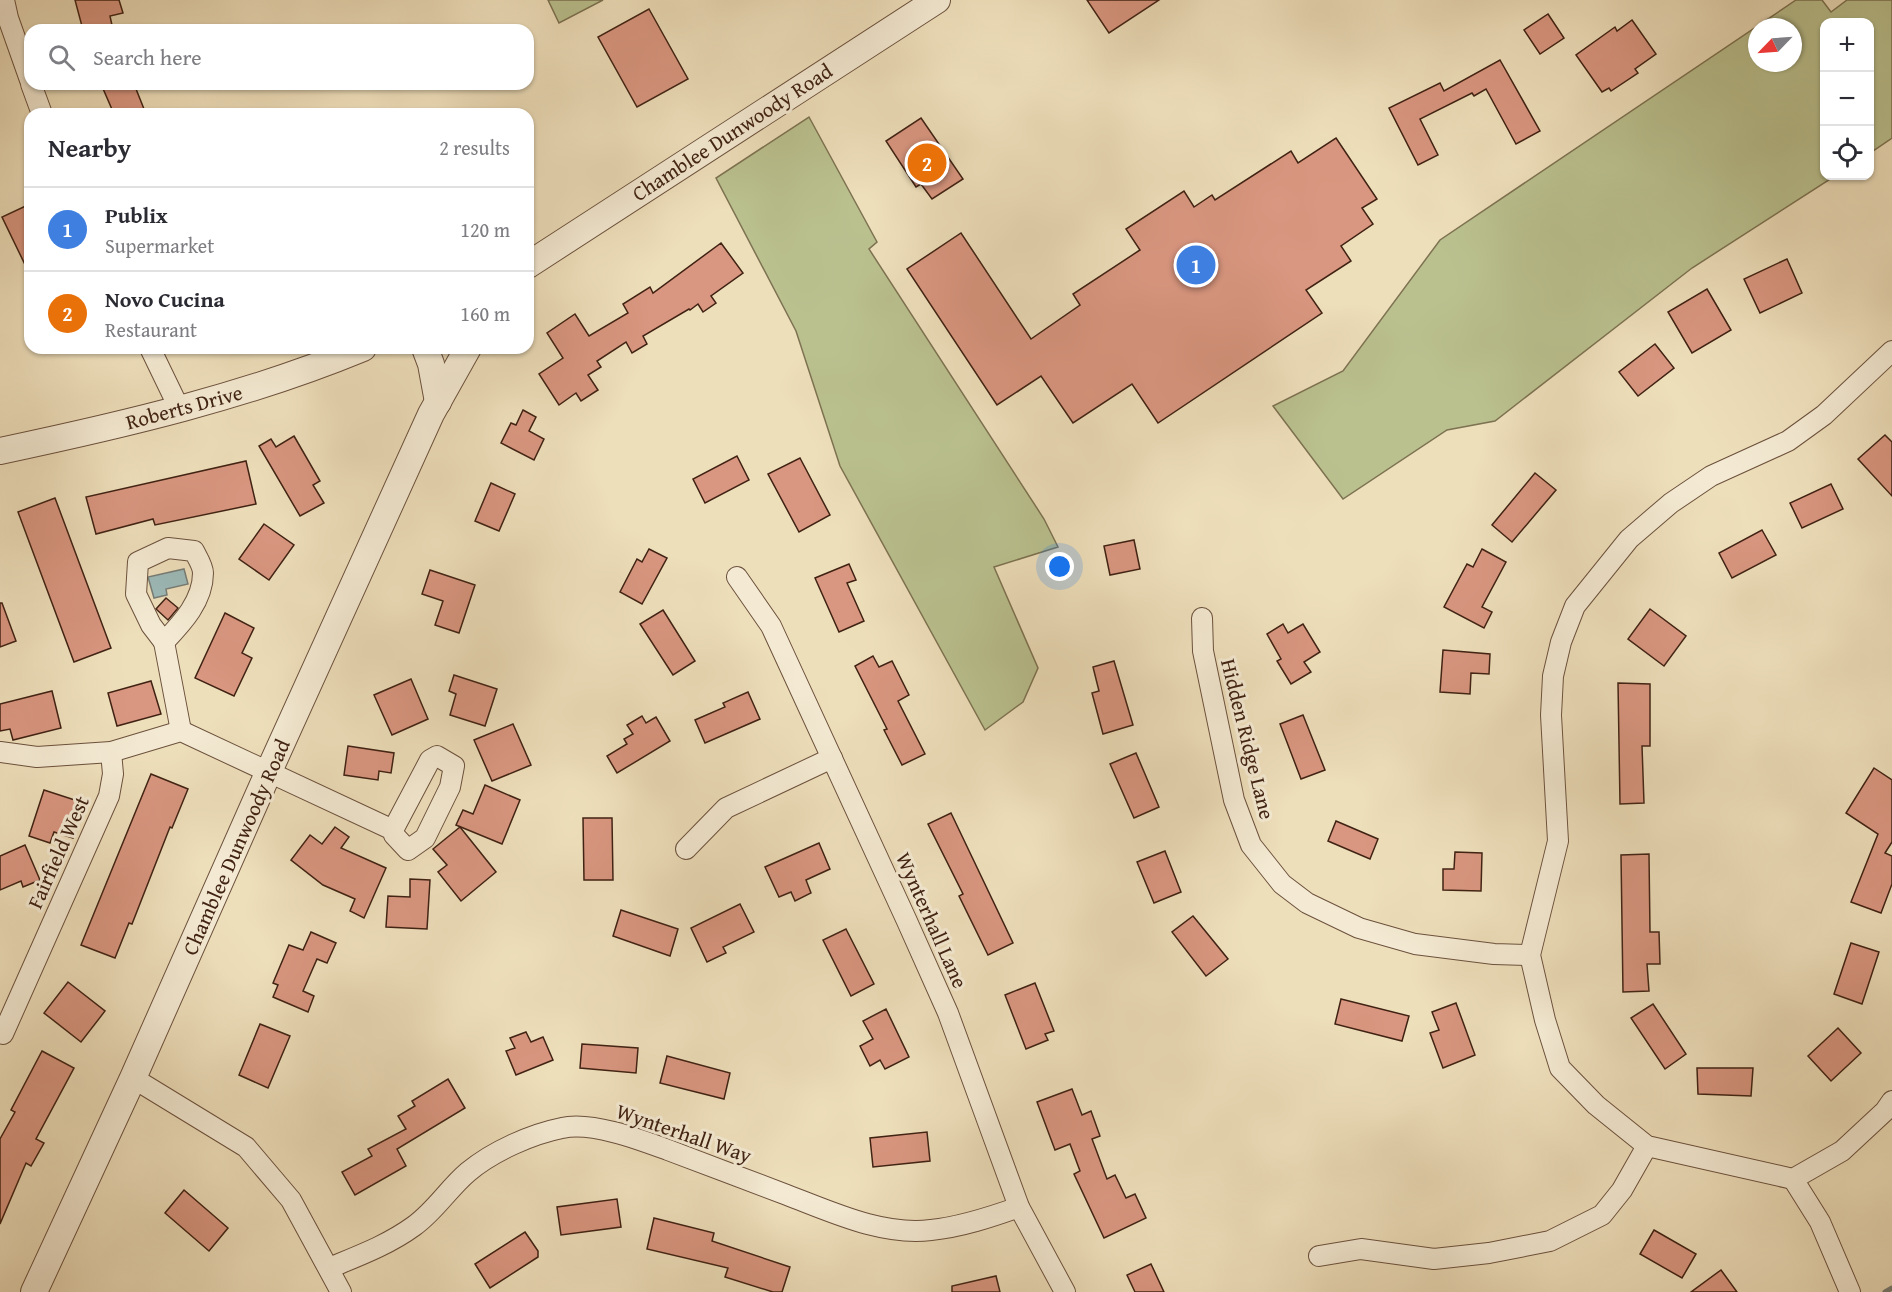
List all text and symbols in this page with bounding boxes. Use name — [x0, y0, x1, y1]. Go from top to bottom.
north arrow — [1748, 18, 1802, 72]
map controls — [1820, 18, 1874, 180]
button: + — [1820, 18, 1874, 72]
search box — [24, 24, 534, 90]
icon: search — [45, 41, 78, 74]
text: Search here — [93, 41, 202, 73]
street label: Chamblee Dunwoody Road — [626, 55, 839, 209]
button: − — [1820, 72, 1874, 126]
button: locate — [1820, 126, 1874, 180]
text: Nearby — [48, 128, 131, 167]
text: 2 results — [439, 133, 510, 162]
pin: 2 — [908, 140, 946, 186]
text: Publix — [105, 199, 168, 231]
text: 1 — [62, 215, 73, 244]
text: 120 m — [460, 215, 510, 244]
text: Supermarket — [105, 231, 214, 260]
pin: 1 — [1176, 242, 1216, 288]
text: Novo Cucina — [105, 283, 225, 315]
text: 2 — [62, 299, 73, 328]
text: 160 m — [460, 299, 510, 328]
text: Restaurant — [105, 315, 197, 344]
street label: Roberts Drive — [122, 377, 246, 437]
your location — [1045, 552, 1074, 581]
street label: Hidden Ridge Lane — [1213, 655, 1283, 823]
street label: Chamblee Dunwoody Road — [174, 733, 298, 960]
street label: Fairfield West — [19, 790, 97, 913]
street label: Wynterhall Lane — [888, 847, 976, 993]
street label: Wynterhall Way — [612, 1095, 756, 1171]

